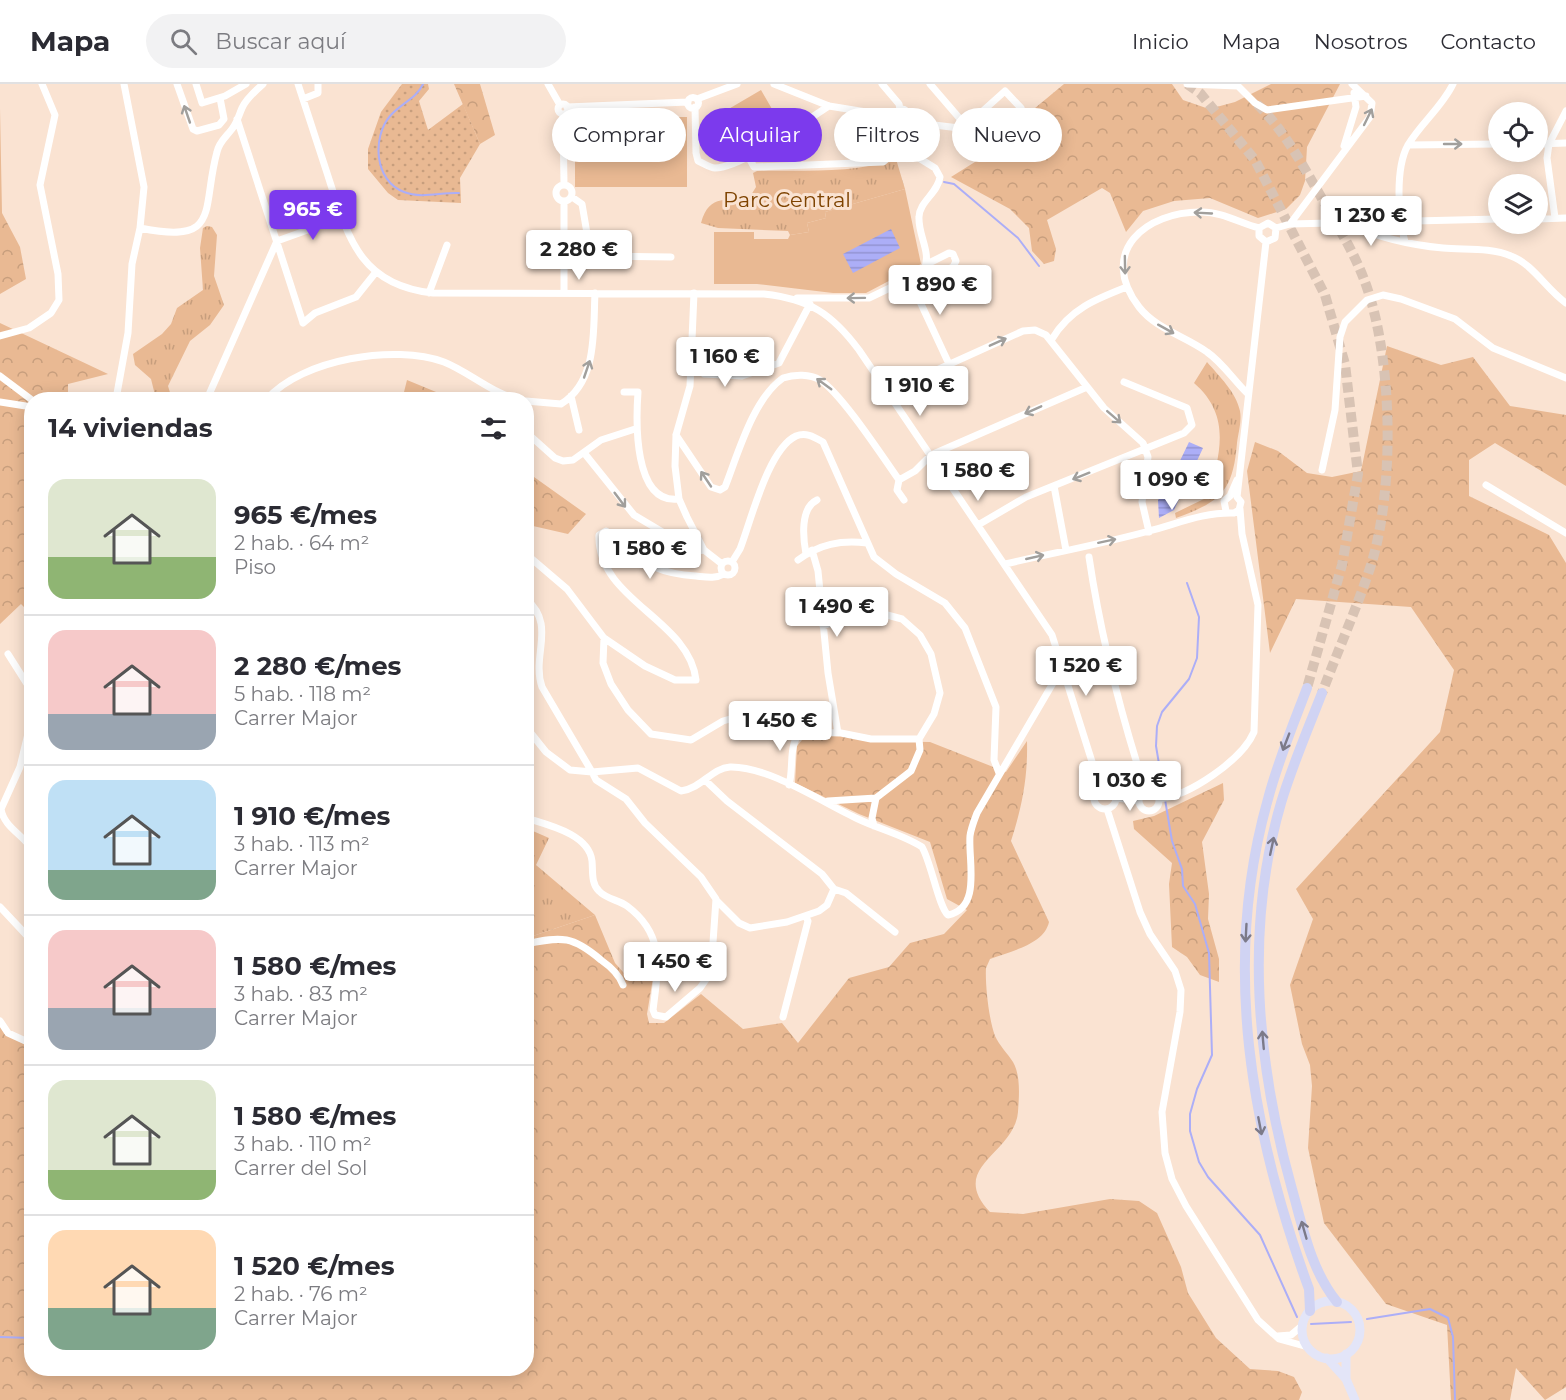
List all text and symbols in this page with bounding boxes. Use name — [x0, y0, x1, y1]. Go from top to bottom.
search box — [146, 14, 566, 68]
text: Mapa — [30, 24, 110, 58]
icon: search — [167, 25, 200, 58]
text: Buscar aquí — [215, 28, 346, 55]
text: Inicio — [1132, 29, 1189, 54]
text: Mapa — [1222, 29, 1281, 54]
text: Nosotros — [1314, 29, 1407, 54]
text: Contacto — [1440, 29, 1536, 54]
map controls — [1488, 102, 1548, 234]
button: locate — [1488, 102, 1548, 162]
one-way arrow — [181, 105, 192, 123]
chip: Comprar — [552, 108, 686, 162]
chip: Alquilar — [698, 108, 822, 162]
chip: Filtros — [834, 108, 940, 162]
chip: Nuevo — [952, 108, 1062, 162]
one-way arrow — [1362, 108, 1374, 126]
one-way arrow — [1443, 138, 1463, 150]
button: layers — [1488, 174, 1548, 234]
park label: Parc Central — [723, 187, 851, 212]
pin: 965 € — [271, 190, 355, 241]
pin: 1 230 € — [1316, 196, 1426, 247]
text: 965 € — [283, 197, 343, 221]
text: 1 230 € — [1335, 203, 1407, 227]
one-way arrow — [1194, 207, 1214, 218]
pin: 2 280 € — [524, 230, 634, 281]
text: 2 280 € — [540, 237, 618, 261]
one-way arrow — [1119, 255, 1131, 275]
pin: 1 890 € — [885, 265, 995, 316]
text: 1 890 € — [903, 272, 977, 296]
one-way arrow — [846, 293, 866, 304]
one-way arrow — [1157, 323, 1174, 335]
one-way arrow — [989, 335, 1007, 347]
pin: 1 160 € — [670, 337, 780, 388]
text: 1 160 € — [690, 344, 760, 368]
one-way arrow — [582, 360, 593, 379]
pin: 1 910 € — [865, 366, 975, 417]
text: 1 910 € — [885, 373, 955, 397]
one-way arrow — [817, 378, 833, 390]
one-way arrow — [1025, 405, 1043, 416]
one-way arrow — [1106, 410, 1121, 424]
text: 14 viviendas — [48, 412, 213, 444]
icon: filters — [477, 412, 510, 445]
pin: 1 580 € — [923, 451, 1033, 502]
text: 1 580 € — [941, 458, 1015, 482]
pin: 1 090 € — [1117, 460, 1227, 511]
text: 1 090 € — [1134, 467, 1210, 491]
one-way arrow — [699, 471, 712, 488]
one-way arrow — [1072, 471, 1090, 482]
one-way arrow — [614, 491, 627, 507]
text: 965 €/mes — [234, 499, 377, 531]
icon: home — [96, 503, 168, 575]
pin: 1 580 € — [595, 529, 705, 580]
text: 2 hab. · 64 m² — [234, 531, 369, 555]
one-way arrow — [1097, 534, 1116, 546]
text: 1 580 € — [613, 536, 687, 560]
one-way arrow — [1025, 550, 1044, 562]
text: Piso — [234, 555, 276, 579]
pin: 1 490 € — [782, 587, 892, 638]
text: 1 490 € — [799, 594, 875, 618]
pin: 1 520 € — [1031, 646, 1141, 697]
text: 2 280 €/mes — [234, 650, 401, 682]
text: 1 520 € — [1050, 653, 1122, 677]
icon: home — [96, 654, 168, 726]
text: 5 hab. · 118 m² — [234, 682, 371, 706]
pin: 1 450 € — [725, 701, 835, 752]
text: Carrer Major — [234, 706, 358, 730]
text: 1 450 € — [743, 708, 817, 732]
one-way arrow — [1280, 733, 1291, 751]
pin: 1 030 € — [1075, 761, 1185, 812]
text: 1 030 € — [1093, 768, 1167, 792]
text: 1 910 €/mes — [234, 800, 390, 832]
icon: home — [96, 804, 168, 876]
text: 3 hab. · 113 m² — [234, 832, 370, 856]
one-way arrow — [1266, 837, 1278, 856]
text: Carrer Major — [234, 856, 358, 880]
one-way arrow — [1241, 922, 1252, 942]
pin: 1 450 € — [620, 942, 730, 993]
text: 1 450 € — [638, 949, 712, 973]
text: 1 580 €/mes — [234, 950, 396, 982]
icon: home — [96, 954, 168, 1026]
text: 3 hab. · 83 m² — [234, 982, 368, 1006]
text: Carrer Major — [234, 1006, 358, 1030]
one-way arrow — [1257, 1030, 1268, 1050]
text: 1 580 €/mes — [234, 1100, 396, 1132]
icon: home — [96, 1104, 168, 1176]
one-way arrow — [1255, 1116, 1266, 1136]
text: 3 hab. · 110 m² — [234, 1132, 372, 1156]
text: Carrer del Sol — [234, 1156, 367, 1180]
one-way arrow — [1298, 1221, 1309, 1240]
text: 1 520 €/mes — [234, 1250, 394, 1282]
icon: home — [96, 1254, 168, 1326]
text: 2 hab. · 76 m² — [234, 1282, 368, 1306]
text: Carrer Major — [234, 1306, 358, 1330]

